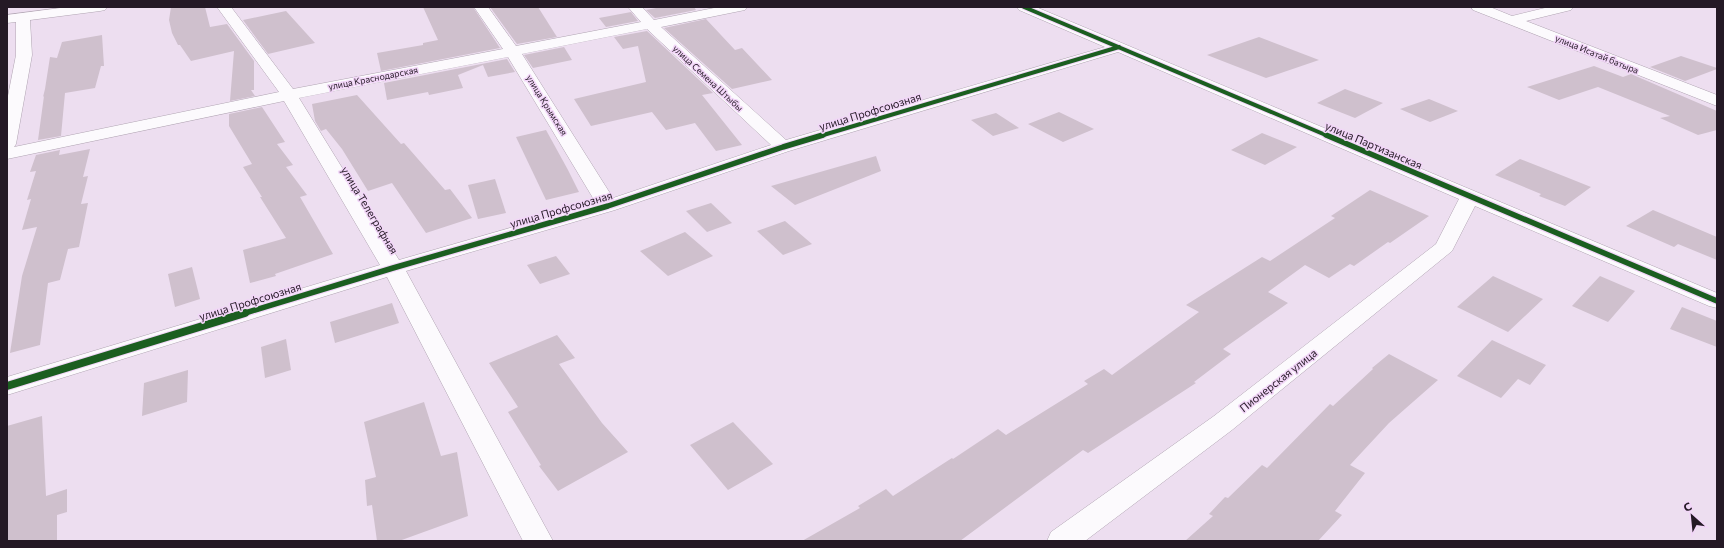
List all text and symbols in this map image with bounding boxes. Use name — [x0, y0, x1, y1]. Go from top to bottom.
street label: улица Исатай батыра — [1554, 32, 1641, 76]
street label: улица Семена Штыбы — [671, 43, 745, 113]
street label: улица Краснодарская — [327, 64, 419, 92]
street label: улица Крымская — [524, 73, 570, 137]
street label: улица Профсоюзная — [817, 89, 923, 133]
street label: улица Партизанская — [1324, 119, 1424, 171]
street label: улица Телеграфная — [339, 164, 401, 256]
street label: улица Профсоюзная — [508, 188, 614, 230]
street label: улица Профсоюзная — [197, 279, 303, 323]
street label: Пионерская улица — [1237, 346, 1319, 414]
north arrow — [1672, 496, 1712, 536]
text: С — [1681, 499, 1694, 514]

